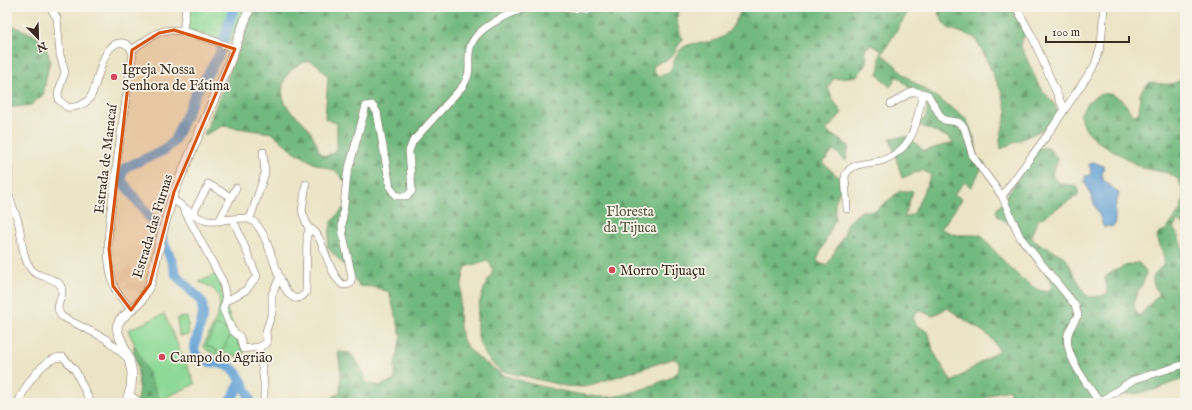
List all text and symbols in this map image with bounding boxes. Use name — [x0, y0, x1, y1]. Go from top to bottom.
north arrow — [18, 18, 58, 58]
scale bar — [1046, 18, 1129, 44]
text: 100 m — [1052, 25, 1080, 40]
text: N — [34, 38, 50, 55]
place label: Igreja Nossa Senhora de Fátima — [122, 61, 230, 95]
marker: Igreja Nossa Senhora de Fátima — [109, 72, 119, 82]
street label: Estrada de Maracaí — [90, 102, 122, 215]
street label: Estrada das Furnas — [129, 172, 177, 281]
park label: Floresta da Tijuca — [603, 203, 657, 237]
place label: Morro Tijuaçu — [620, 262, 705, 280]
marker: Morro Tijuaçu — [607, 265, 617, 275]
place label: Campo do Agrião — [170, 349, 273, 367]
marker: Campo do Agrião — [157, 352, 167, 362]

